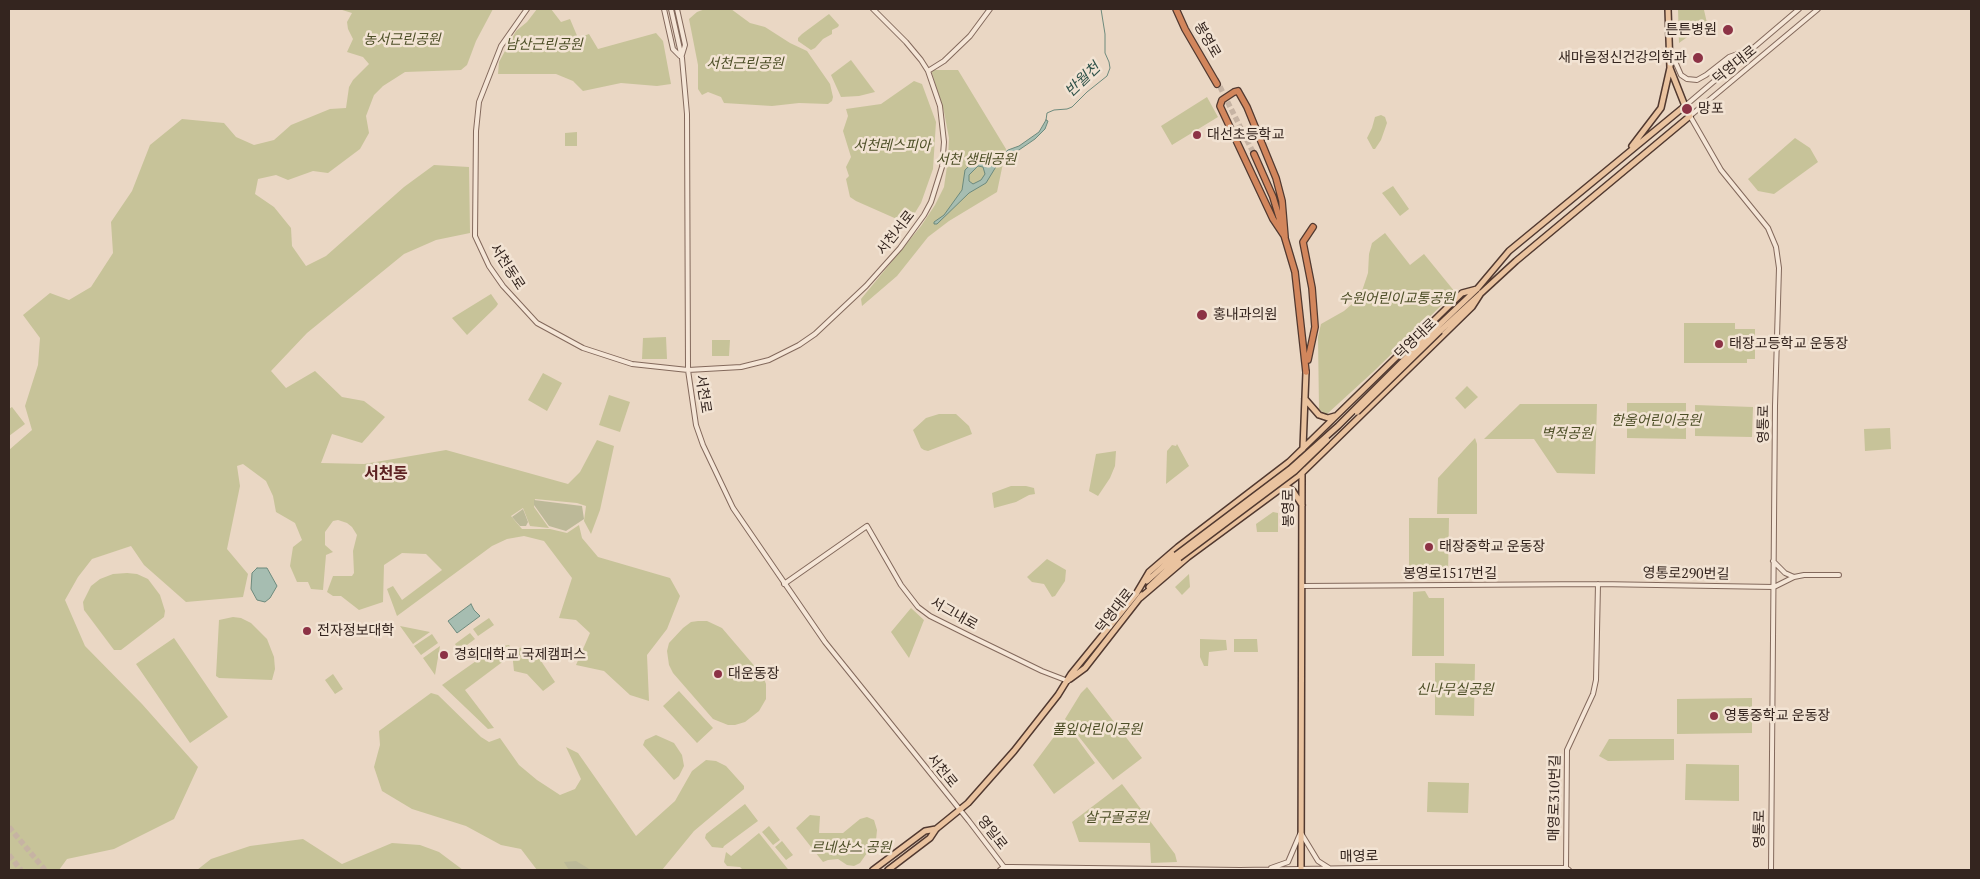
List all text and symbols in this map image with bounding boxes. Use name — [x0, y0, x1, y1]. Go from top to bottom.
street label: 봉영로 — [1190, 19, 1224, 61]
place label: 튼튼병원 — [1665, 22, 1717, 38]
marker: 튼튼병원 — [1721, 23, 1735, 37]
park label: 농서근린공원 — [363, 32, 441, 48]
park label: 남산근린공원 — [505, 37, 583, 53]
street label: 덕영대로 — [1710, 42, 1760, 88]
place label: 새마음정신건강의학과 — [1558, 50, 1687, 66]
marker: 새마음정신건강의학과 — [1691, 51, 1705, 65]
park label: 서천근린공원 — [706, 56, 784, 72]
water label: 반월천 — [1062, 59, 1104, 101]
place label: 망포 — [1698, 101, 1724, 117]
marker: 망포 — [1680, 102, 1694, 116]
place label: 대선초등학교 — [1207, 127, 1284, 143]
marker: 대선초등학교 — [1191, 129, 1203, 141]
park label: 서천레스피아 — [853, 138, 931, 154]
park label: 서천 생태공원 — [936, 152, 1016, 168]
street label: 서천서로 — [874, 208, 918, 258]
street label: 서천동로 — [486, 241, 528, 293]
park label: 수원어린이교통공원 — [1339, 291, 1455, 307]
place label: 홍내과의원 — [1213, 307, 1277, 323]
marker: 홍내과의원 — [1195, 308, 1209, 322]
street label: 덕영대로 — [1392, 315, 1440, 363]
place label: 태장고등학교 운동장 — [1729, 336, 1848, 352]
marker: 태장고등학교 운동장 — [1713, 338, 1725, 350]
street label: 서천로 — [692, 374, 714, 414]
street label: 영통로 — [1755, 405, 1773, 443]
park label: 한울어린이공원 — [1611, 413, 1701, 429]
park label: 벽적공원 — [1541, 426, 1593, 442]
district label: 서천동 — [364, 464, 408, 484]
street label: 봉영로 — [1281, 489, 1297, 527]
place label: 태장중학교 운동장 — [1439, 539, 1545, 555]
marker: 태장중학교 운동장 — [1423, 541, 1435, 553]
street label: 영통로290번길 — [1642, 565, 1730, 583]
street label: 봉영로1517번길 — [1403, 566, 1497, 582]
street label: 덕영대로 — [1093, 586, 1137, 636]
street label: 서그내로 — [927, 594, 981, 634]
place label: 전자정보대학 — [317, 623, 394, 639]
marker: 전자정보대학 — [301, 625, 313, 637]
place label: 경희대학교 국제캠퍼스 — [454, 647, 586, 663]
marker: 경희대학교 국제캠퍼스 — [438, 649, 450, 661]
place label: 대운동장 — [728, 666, 780, 682]
marker: 대운동장 — [712, 668, 724, 680]
park label: 신나무실공원 — [1416, 682, 1494, 698]
place label: 영통중학교 운동장 — [1724, 708, 1830, 724]
marker: 영통중학교 운동장 — [1708, 710, 1720, 722]
park label: 풀잎어린이공원 — [1052, 722, 1142, 738]
street label: 서천로 — [923, 751, 961, 791]
street label: 매영로310번길 — [1546, 754, 1564, 842]
park label: 살구골공원 — [1085, 810, 1149, 826]
street label: 영통로 — [1751, 810, 1769, 848]
street label: 영일로 — [973, 813, 1011, 853]
park label: 르네상스 공원 — [811, 840, 891, 856]
street label: 매영로 — [1340, 848, 1378, 866]

